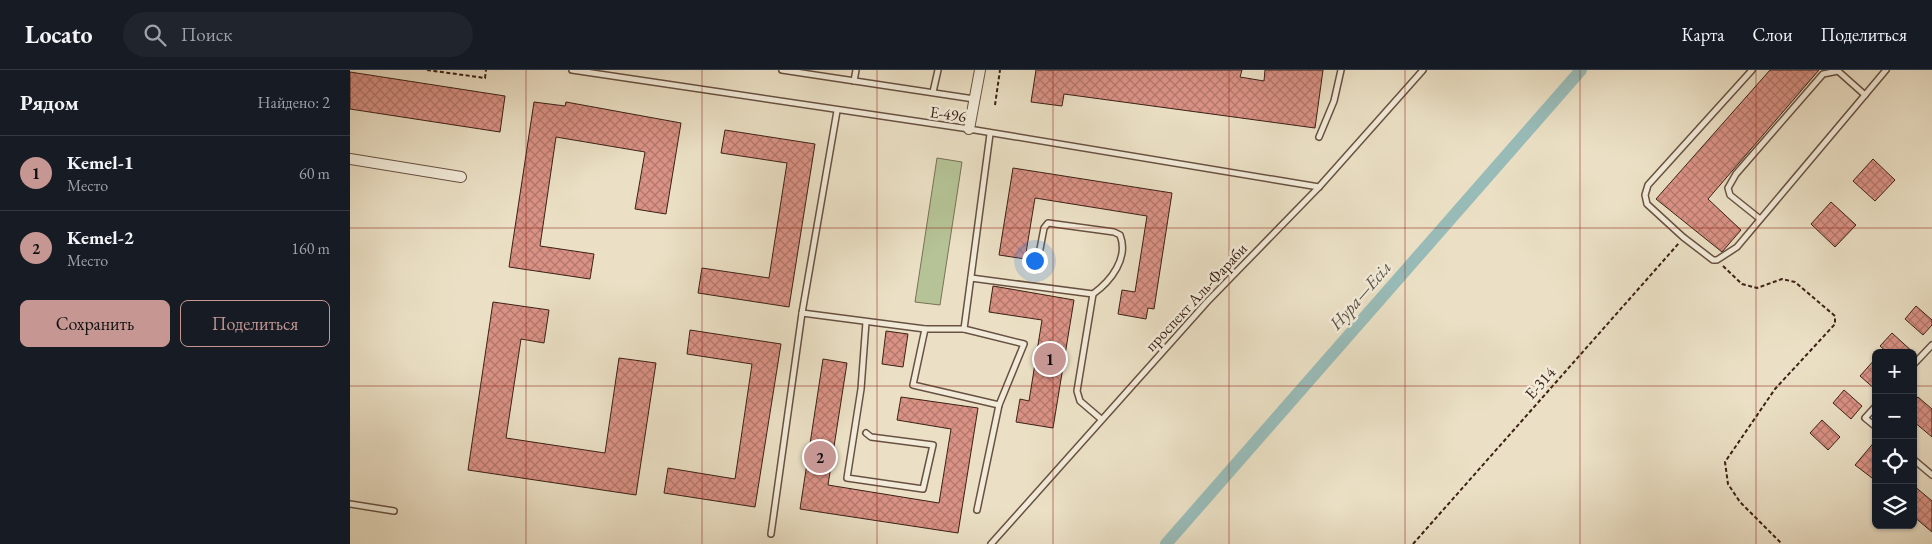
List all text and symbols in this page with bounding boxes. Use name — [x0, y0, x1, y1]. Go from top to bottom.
search box — [123, 12, 473, 57]
text: Locato — [25, 19, 93, 50]
icon: search — [141, 21, 169, 49]
text: Поиск — [181, 22, 232, 47]
text: Карта — [1682, 23, 1725, 46]
text: Слои — [1753, 23, 1792, 46]
text: Поделиться — [1820, 23, 1907, 46]
text: Рядом — [20, 89, 79, 116]
text: Найдено: 2 — [258, 92, 330, 113]
street label: E-496 — [928, 101, 968, 127]
text: Kemel-1 — [67, 150, 134, 175]
text: 1 — [32, 163, 40, 184]
text: 60 m — [299, 163, 330, 184]
text: Место — [67, 175, 108, 196]
text: Kemel-2 — [67, 225, 134, 250]
text: 2 — [32, 238, 40, 259]
text: 160 m — [291, 238, 330, 259]
street label: проспект Аль-Фараби — [1140, 238, 1252, 356]
your location — [1022, 248, 1048, 274]
text: Место — [67, 250, 108, 271]
water label: Нура—Есіл — [1323, 256, 1397, 336]
button: Сохранить — [20, 300, 170, 347]
button: Поделиться — [180, 300, 330, 347]
pin: 1 — [1034, 340, 1066, 378]
map controls — [1872, 349, 1917, 529]
button: + — [1872, 349, 1917, 394]
street label: E-314 — [1520, 362, 1560, 404]
button: − — [1872, 394, 1917, 439]
pin: 2 — [804, 438, 836, 476]
button: locate — [1872, 439, 1917, 484]
button: layers — [1872, 484, 1917, 529]

